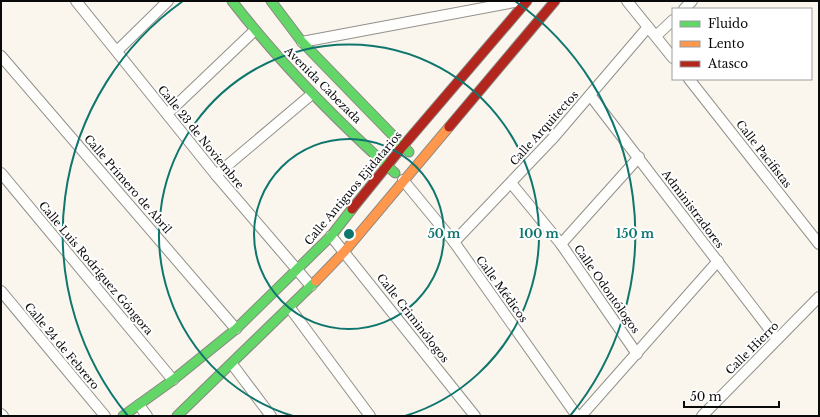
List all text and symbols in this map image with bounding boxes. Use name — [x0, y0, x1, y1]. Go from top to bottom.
legend — [672, 8, 812, 80]
text: Fluido — [708, 16, 748, 31]
text: Lento — [708, 36, 744, 51]
street label: Avenida Cabezada — [281, 43, 365, 127]
text: Atasco — [707, 56, 748, 71]
street label: Calle 23 de Noviembre — [155, 83, 247, 191]
street label: Calle Arquitectos — [507, 88, 581, 168]
street label: Calle Pacifistas — [733, 117, 795, 191]
street label: Calle Antiguos Ejidatarios — [301, 128, 405, 248]
street label: Calle Primero de Abril — [81, 132, 175, 237]
street label: Administradores — [658, 166, 727, 251]
street label: Calle Luis Rodríguez Góngora — [36, 198, 157, 338]
text: 50 m — [428, 226, 461, 241]
text: 100 m — [519, 226, 560, 241]
text: 150 m — [616, 226, 655, 241]
centre of rings — [342, 227, 356, 241]
street label: Calle Odontólogos — [571, 242, 643, 336]
street label: Calle Médicos — [473, 253, 531, 325]
street label: Calle Criminólogos — [374, 271, 452, 365]
street label: Calle 24 de Febrero — [22, 300, 102, 392]
street label: Calle Hierro — [723, 319, 781, 377]
scale bar — [684, 383, 779, 409]
text: 50 m — [690, 389, 722, 404]

